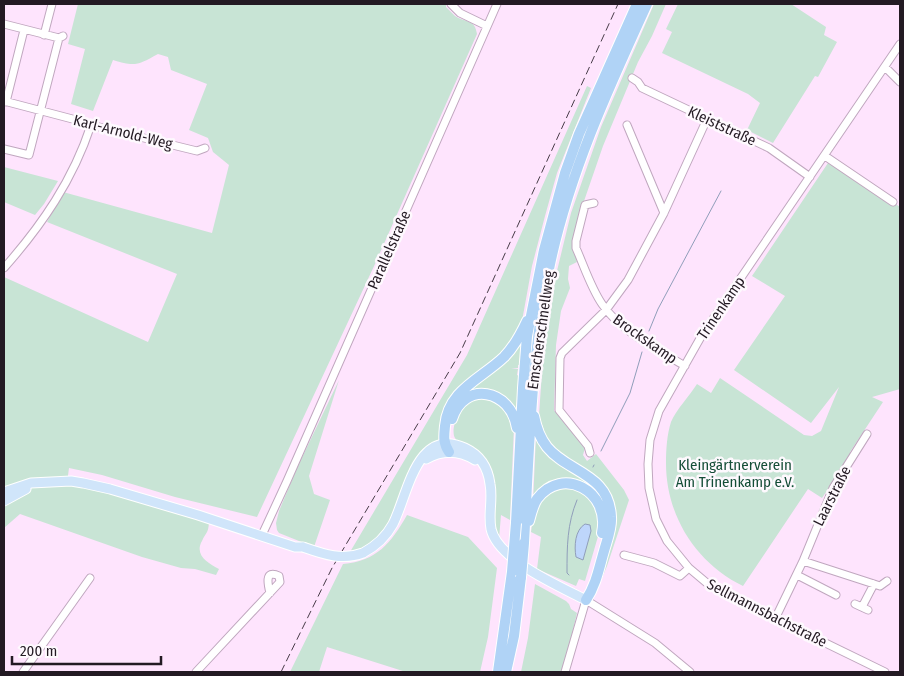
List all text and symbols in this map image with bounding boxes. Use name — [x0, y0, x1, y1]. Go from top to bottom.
street label: Kleiststraße — [685, 102, 759, 150]
street label: Karl-Arnold-Weg — [72, 111, 174, 153]
street label: Parallelstraße — [364, 208, 414, 292]
street label: Emscherschnellweg — [524, 269, 558, 391]
street label: Trinenkamp — [693, 273, 749, 343]
street label: Brockskamp — [609, 310, 681, 368]
park label: Kleingärtnerverein Am Trinenkamp e.V. — [676, 456, 794, 491]
street label: Laarstraße — [809, 463, 855, 529]
street label: Sellmannsbachstraße — [704, 575, 830, 651]
scale bar — [12, 634, 161, 666]
text: 200 m — [20, 642, 57, 660]

